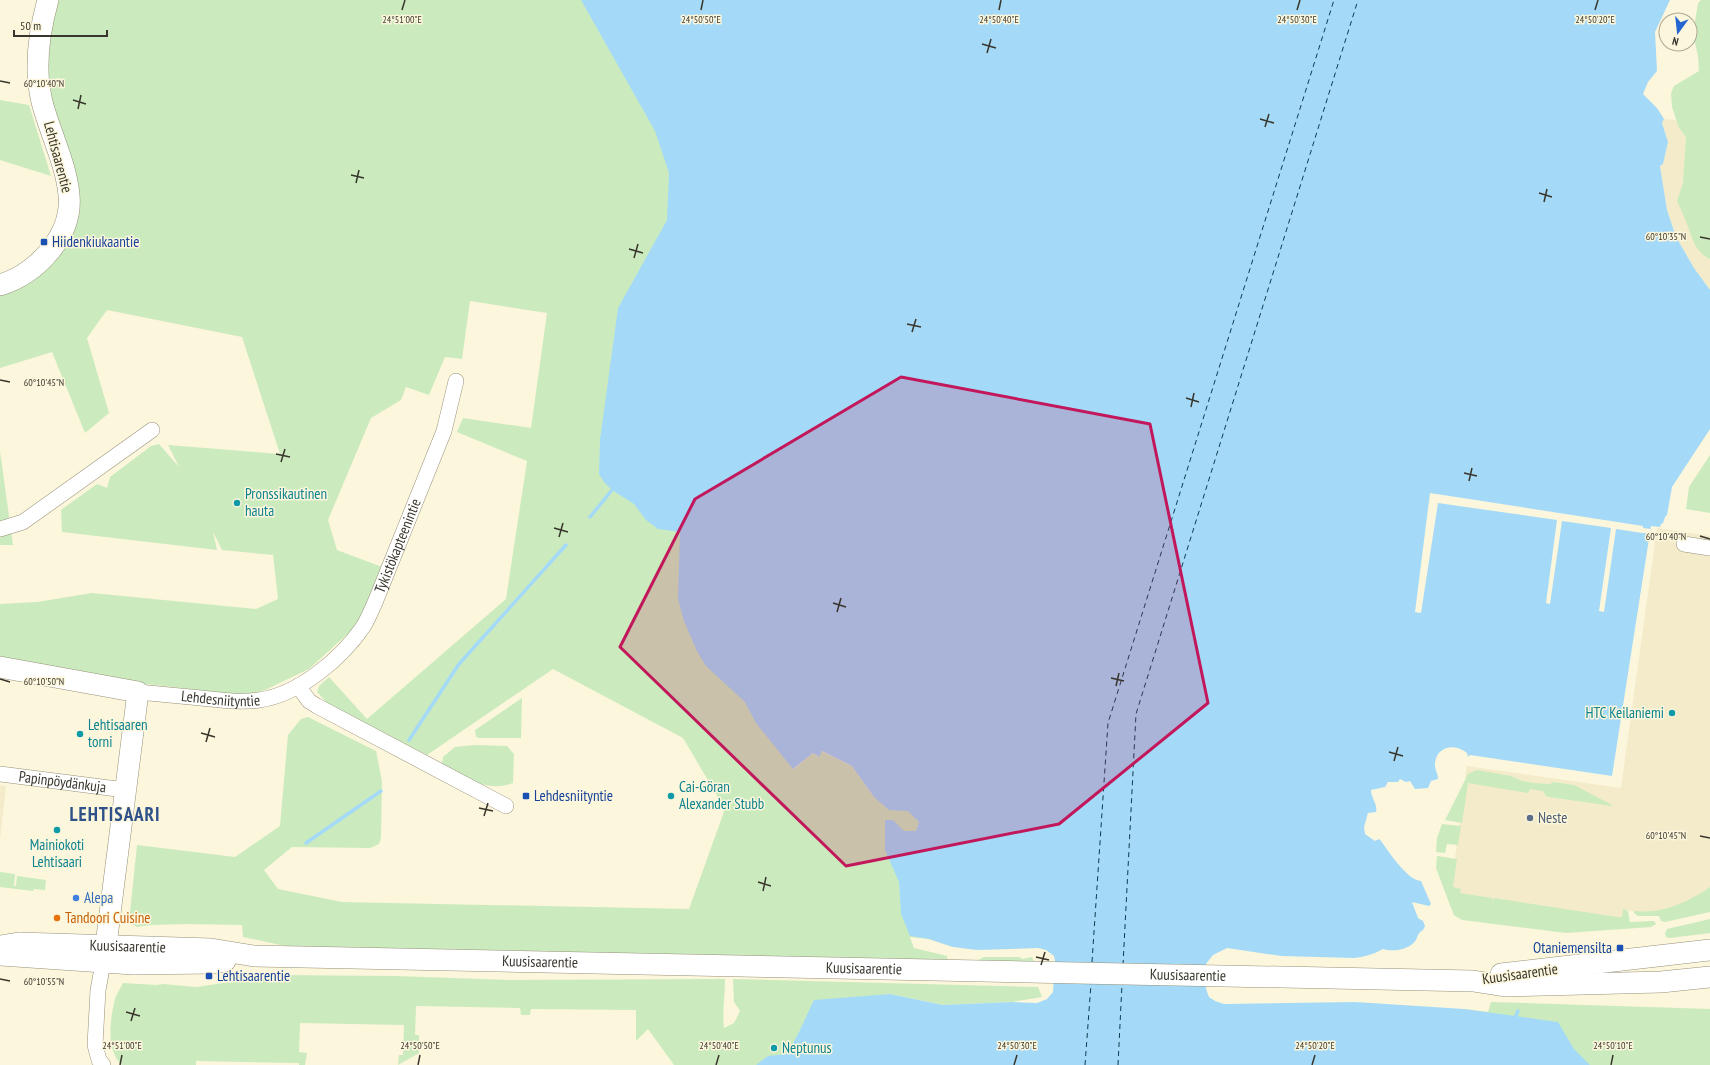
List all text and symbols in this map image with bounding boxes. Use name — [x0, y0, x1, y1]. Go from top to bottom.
scale bar — [14, 12, 107, 38]
north arrow — [1658, 12, 1698, 52]
text: 24°51'00"E — [382, 13, 422, 26]
text: 24°50'50"E — [681, 13, 721, 26]
text: 24°50'40"E — [979, 13, 1019, 26]
text: 24°50'30"E — [1277, 13, 1317, 26]
text: 24°50'20"E — [1575, 13, 1615, 26]
text: 50 m — [20, 18, 41, 33]
text: N — [1671, 34, 1680, 49]
text: 60°10'40"N — [24, 77, 64, 90]
street label: Lehtisaarentie — [40, 119, 77, 195]
text: 60°10'35"N — [1646, 230, 1686, 243]
place label: Hiidenkiukaantie — [52, 232, 139, 251]
marker: Hiidenkiukaantie — [39, 237, 49, 247]
text: 60°10'45"N — [24, 376, 64, 389]
place label: Pronssikautinen hauta — [245, 484, 327, 520]
street label: Tykistökapteenintie — [370, 496, 425, 596]
marker: Pronssikautinen hauta — [232, 498, 242, 508]
text: 60°10'40"N — [1646, 530, 1686, 543]
text: 60°10'50"N — [24, 675, 64, 688]
street label: Lehdesniityntie — [180, 686, 261, 710]
place label: HTC Keilaniemi — [1585, 703, 1664, 722]
marker: HTC Keilaniemi — [1667, 708, 1677, 718]
place label: Lehtisaaren torni — [88, 715, 148, 751]
marker: Lehtisaaren torni — [75, 729, 85, 739]
street label: Papinpöydänkuja — [18, 766, 107, 797]
place label: Cai-Göran Alexander Stubb — [679, 777, 764, 813]
place label: Lehdesniityntie — [534, 786, 613, 805]
marker: Lehdesniityntie — [521, 791, 531, 801]
marker: Cai-Göran Alexander Stubb — [666, 791, 676, 801]
district label: LEHTISAARI — [69, 802, 161, 826]
place label: Neste — [1538, 808, 1568, 827]
marker: Neste — [1525, 813, 1535, 823]
marker: Mainiokoti Lehtisaari — [52, 825, 62, 835]
text: 60°10'45"N — [1646, 829, 1686, 842]
place label: Mainiokoti Lehtisaari — [30, 835, 84, 871]
place label: Alepa — [84, 888, 113, 907]
marker: Alepa — [71, 893, 81, 903]
place label: Tandoori Cuisine — [65, 908, 151, 927]
marker: Tandoori Cuisine — [52, 913, 62, 923]
street label: Kuusisaarentie — [89, 935, 166, 957]
place label: Otaniemensilta — [1533, 938, 1612, 957]
marker: Otaniemensilta — [1615, 943, 1625, 953]
street label: Kuusisaarentie — [502, 951, 578, 972]
street label: Kuusisaarentie — [826, 958, 902, 978]
street label: Kuusisaarentie — [1481, 959, 1559, 988]
street label: Kuusisaarentie — [1150, 964, 1226, 985]
place label: Lehtisaarentie — [217, 966, 290, 985]
marker: Lehtisaarentie — [204, 971, 214, 981]
text: 60°10'55"N — [24, 975, 64, 988]
place label: Neptunus — [782, 1038, 832, 1057]
text: 24°51'00"E — [102, 1039, 142, 1052]
text: 24°50'50"E — [400, 1039, 440, 1052]
text: 24°50'40"E — [699, 1039, 739, 1052]
text: 24°50'30"E — [997, 1039, 1037, 1052]
text: 24°50'20"E — [1295, 1039, 1335, 1052]
text: 24°50'10"E — [1593, 1039, 1633, 1052]
marker: Neptunus — [769, 1043, 779, 1053]

